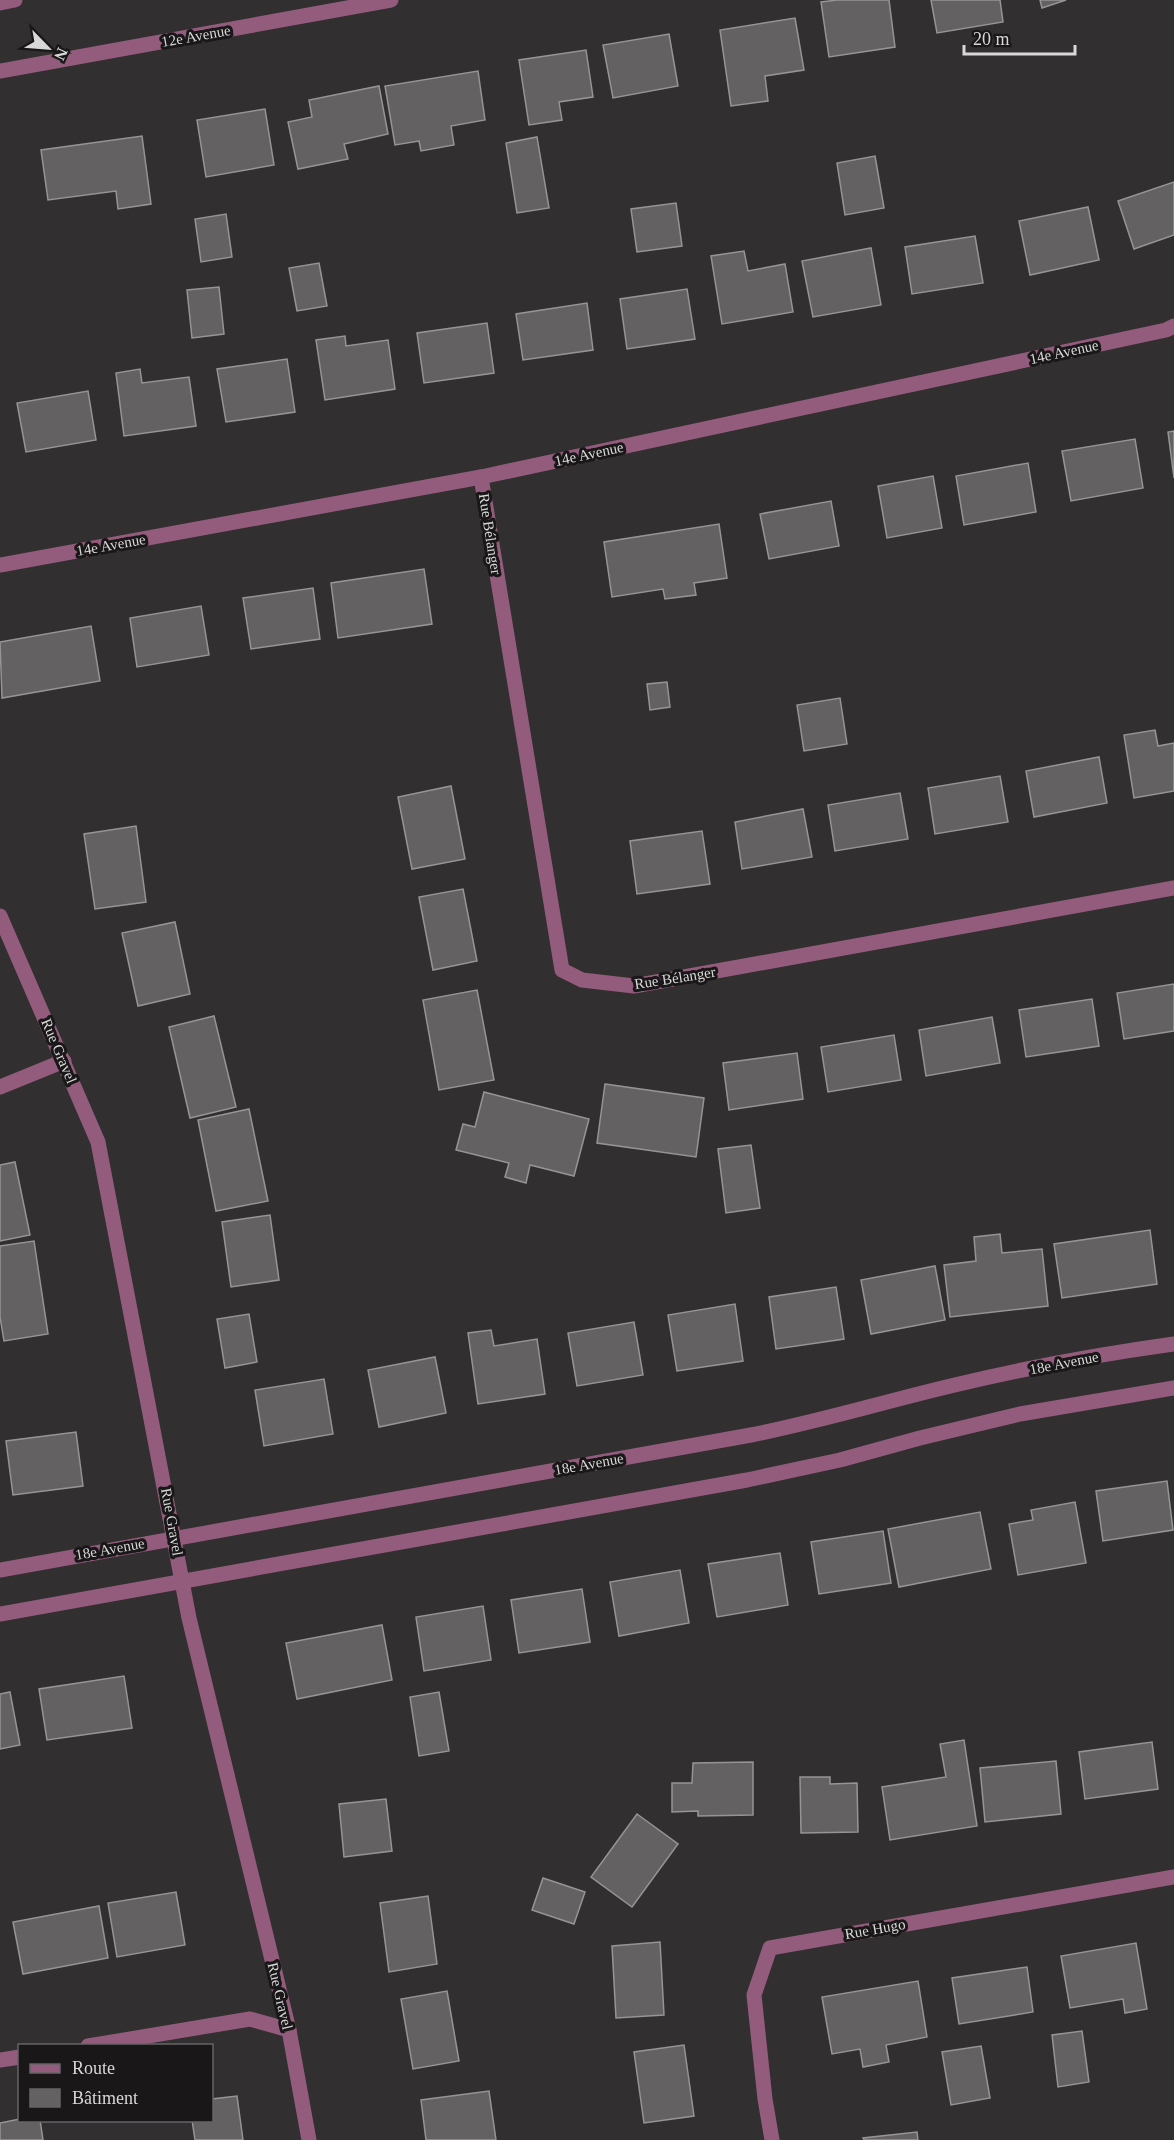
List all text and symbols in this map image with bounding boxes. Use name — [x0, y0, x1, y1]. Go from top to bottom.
north arrow — [18, 18, 78, 78]
scale bar — [964, 18, 1075, 56]
street label: 12e Avenue — [160, 22, 232, 50]
text: 20 m — [973, 29, 1010, 49]
text: N — [51, 45, 71, 63]
street label: 14e Avenue — [1028, 337, 1100, 367]
street label: 14e Avenue — [553, 439, 625, 469]
street label: Rue Bélanger — [476, 492, 504, 576]
street label: 14e Avenue — [75, 531, 147, 559]
street label: Rue Bélanger — [633, 964, 717, 992]
street label: Rue Gravel — [38, 1016, 80, 1086]
street label: 18e Avenue — [1028, 1348, 1100, 1378]
street label: 18e Avenue — [553, 1450, 625, 1478]
street label: Rue Gravel — [158, 1487, 186, 1557]
street label: 18e Avenue — [74, 1535, 146, 1563]
street label: Rue Hugo — [843, 1916, 907, 1942]
street label: Rue Gravel — [264, 1961, 296, 2031]
legend — [18, 2044, 213, 2122]
text: Route — [72, 2058, 115, 2078]
text: Bâtiment — [72, 2088, 138, 2108]

